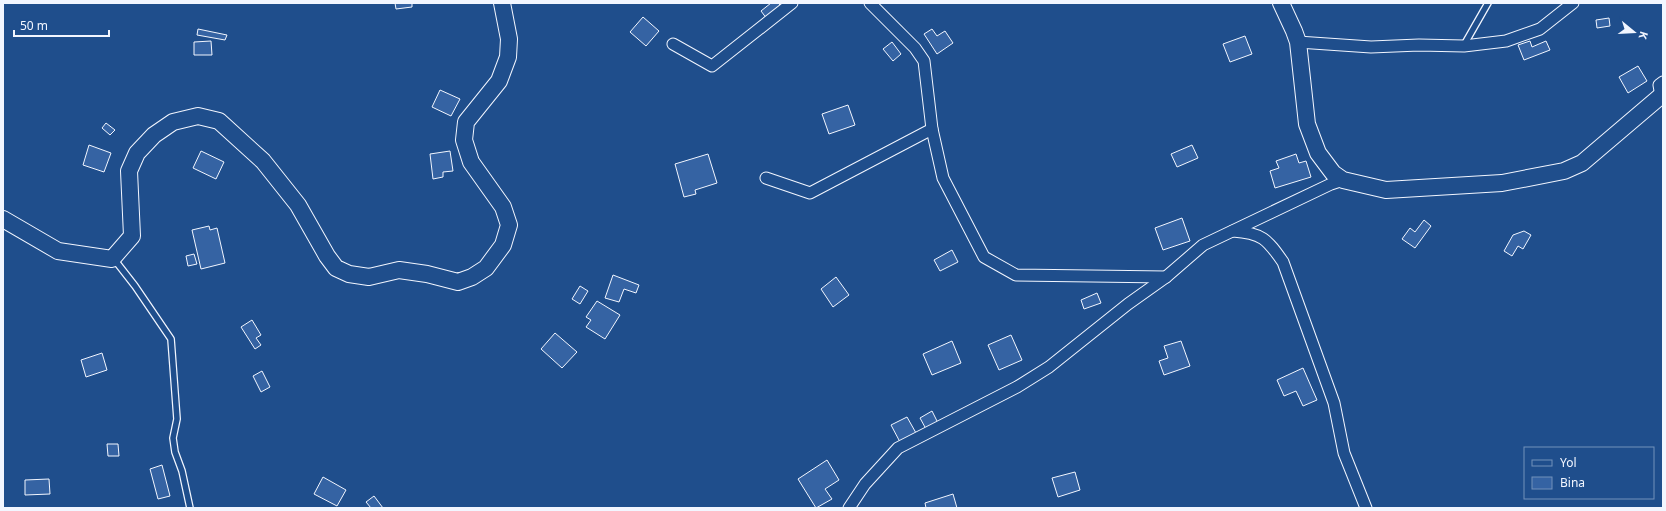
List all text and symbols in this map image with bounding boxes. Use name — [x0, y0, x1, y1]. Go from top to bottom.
scale bar — [14, 12, 109, 38]
north arrow — [1614, 12, 1654, 52]
text: 50 m — [20, 17, 48, 34]
text: K — [1636, 29, 1652, 42]
legend — [1524, 447, 1654, 499]
text: Yol — [1560, 454, 1577, 471]
text: Bina — [1560, 474, 1585, 491]

